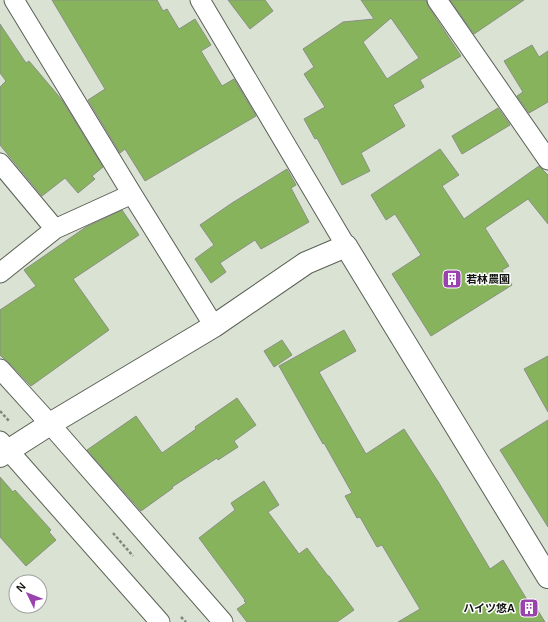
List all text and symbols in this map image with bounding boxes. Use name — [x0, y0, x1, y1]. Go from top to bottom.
building icon: 若林農園 — [441, 268, 463, 290]
place label: 若林農園 — [466, 273, 510, 285]
north arrow — [8, 574, 48, 614]
text: N — [14, 580, 28, 594]
building icon: ハイツ悠A — [518, 597, 540, 619]
place label: ハイツ悠A — [463, 602, 515, 614]

